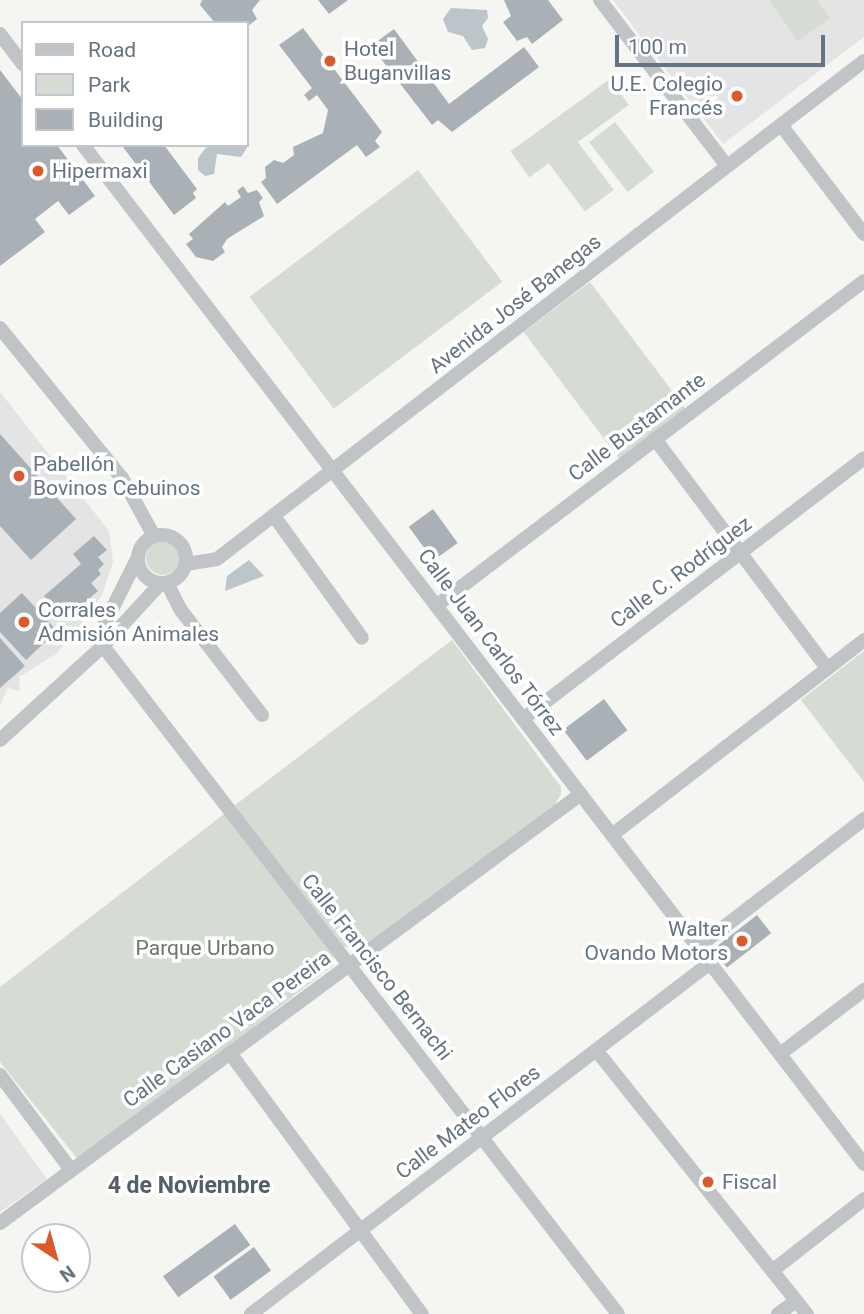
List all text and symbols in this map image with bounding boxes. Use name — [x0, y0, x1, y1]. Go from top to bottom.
legend — [21, 21, 248, 147]
scale bar — [619, 21, 829, 65]
text: 100 m — [628, 35, 687, 59]
place label: Hotel Buganvillas — [344, 36, 451, 86]
text: Road — [88, 38, 136, 62]
marker: Hotel Buganvillas — [322, 53, 338, 69]
place label: U.E. Colegio Francés — [610, 71, 723, 121]
text: Park — [88, 73, 130, 97]
marker: U.E. Colegio Francés — [729, 88, 745, 104]
text: Building — [88, 108, 163, 132]
place label: Hipermaxi — [52, 158, 147, 184]
marker: Hipermaxi — [30, 163, 46, 179]
street label: Avenida José Banegas — [424, 229, 606, 379]
street label: Calle Bustamante — [564, 367, 710, 487]
place label: Pabellón Bovinos Cebuinos — [33, 451, 200, 501]
marker: Pabellón Bovinos Cebuinos — [11, 468, 27, 484]
street label: Calle C. Rodríguez — [606, 511, 756, 633]
street label: Calle Juan Carlos Tórrez — [412, 544, 570, 740]
place label: Corrales Admisión Animales — [38, 597, 219, 647]
marker: Corrales Admisión Animales — [16, 614, 32, 630]
street label: Calle Francisco Bernachi — [296, 869, 458, 1065]
place label: Walter Ovando Motors — [585, 916, 728, 966]
marker: Walter Ovando Motors — [734, 933, 750, 949]
park label: Parque Urbano — [136, 935, 274, 961]
street label: Calle Casiano Vaca Pereira — [118, 945, 336, 1113]
street label: Calle Mateo Flores — [391, 1060, 545, 1184]
place label: Fiscal — [722, 1169, 777, 1195]
district label: 4 de Noviembre — [108, 1172, 270, 1200]
marker: Fiscal — [700, 1174, 716, 1190]
north arrow — [21, 1223, 91, 1293]
text: N — [55, 1261, 80, 1287]

